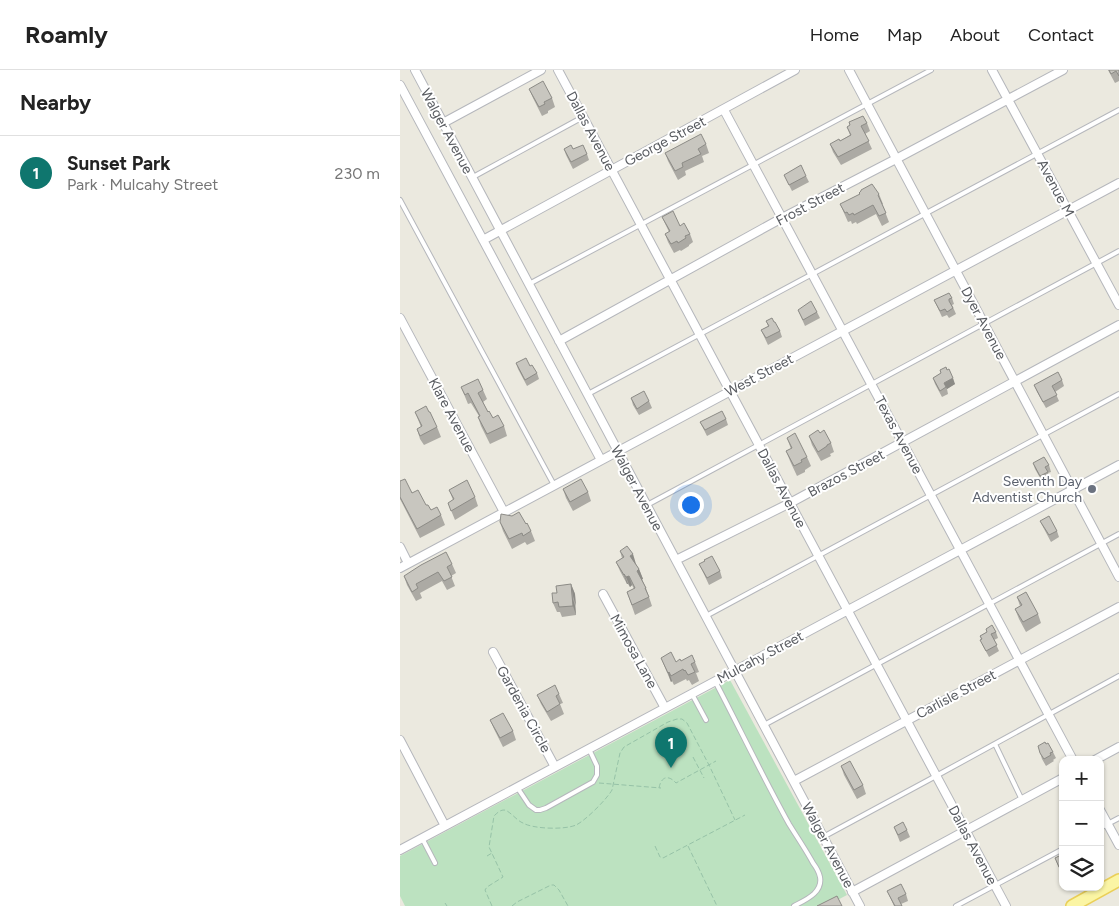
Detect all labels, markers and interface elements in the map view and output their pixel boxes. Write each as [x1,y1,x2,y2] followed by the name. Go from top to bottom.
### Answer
[25,20,108,49] text: Roamly
[810,24,859,46] text: Home
[887,24,922,46] text: Map
[950,24,1000,46] text: About
[1028,24,1094,46] text: Contact
[417,86,476,177] street label: Walger Avenue
[563,89,619,174] street label: Dallas Avenue
[20,90,91,115] text: Nearby
[622,113,709,170] street label: George Street
[67,152,170,175] text: Sunset Park
[1033,157,1078,220] street label: Avenue M
[33,164,39,183] text: 1
[335,164,380,183] text: 230 m
[67,175,218,194] text: Park · Mulcahy Street
[773,179,847,230] street label: Frost Street
[957,284,1010,363] street label: Dyer Avenue
[722,350,796,401] street label: West Street
[425,375,478,456] street label: Klare Avenue
[871,394,926,477] street label: Texas Avenue
[607,443,666,534] street label: Walger Avenue
[754,446,810,531] street label: Dallas Avenue
[805,446,888,501] street label: Brazos Street
[972,473,1083,506] place label: Seventh Day Adventist Church
[1086,483,1098,495] marker: Seventh Day Adventist Church
[678,492,704,518] your location
[606,611,661,692] street label: Mimosa Lane
[714,628,806,687] street label: Mulcahy Street
[493,663,555,756] street label: Gardenia Circle
[913,666,999,723] street label: Carlisle Street
[655,727,687,768] pin: 1
[1059,756,1104,891] map controls
[1059,756,1104,801] button: +
[798,800,857,891] street label: Walger Avenue
[1059,801,1104,846] button: −
[945,803,1001,888] street label: Dallas Avenue
[1059,846,1104,891] button: layers

